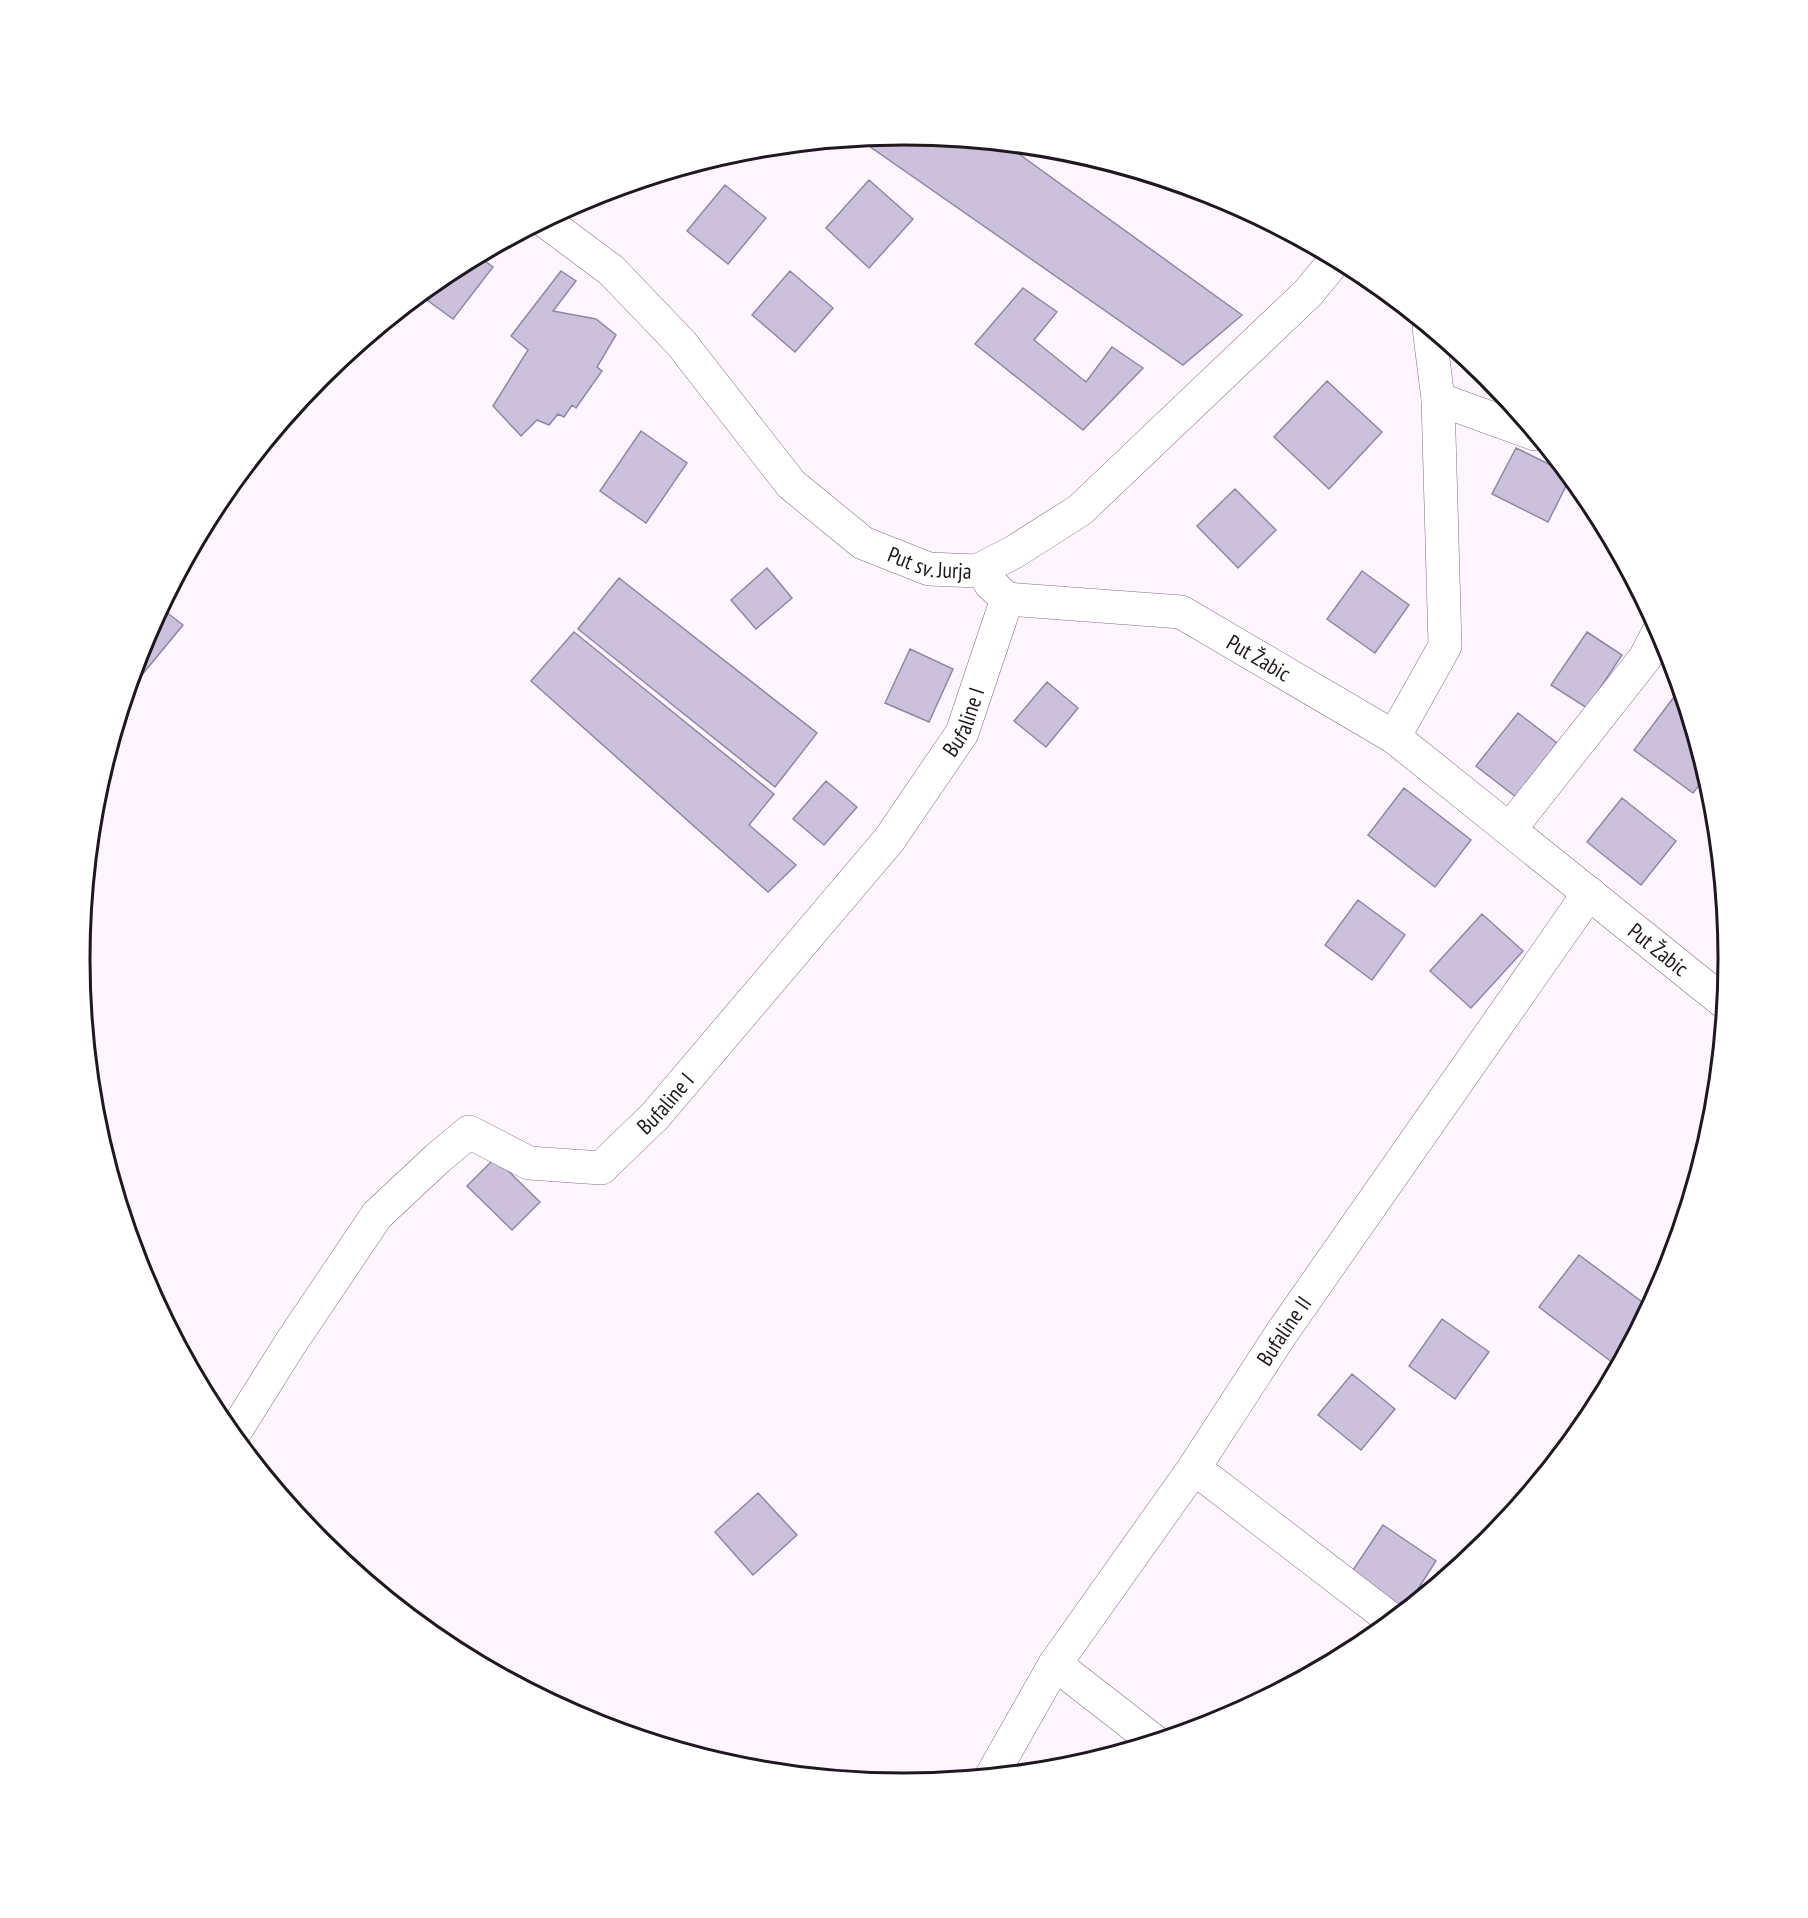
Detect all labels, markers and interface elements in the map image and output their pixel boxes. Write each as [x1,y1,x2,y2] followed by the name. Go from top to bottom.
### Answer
[884,540,972,585] street label: Put sv. Jurja
[1222,628,1296,687] street label: Put Žabic
[936,684,990,762] street label: Bufaline I
[1623,917,1694,982] street label: Put Žabic
[631,1067,700,1140] street label: Bufaline I
[1250,1290,1317,1371] street label: Bufaline II

